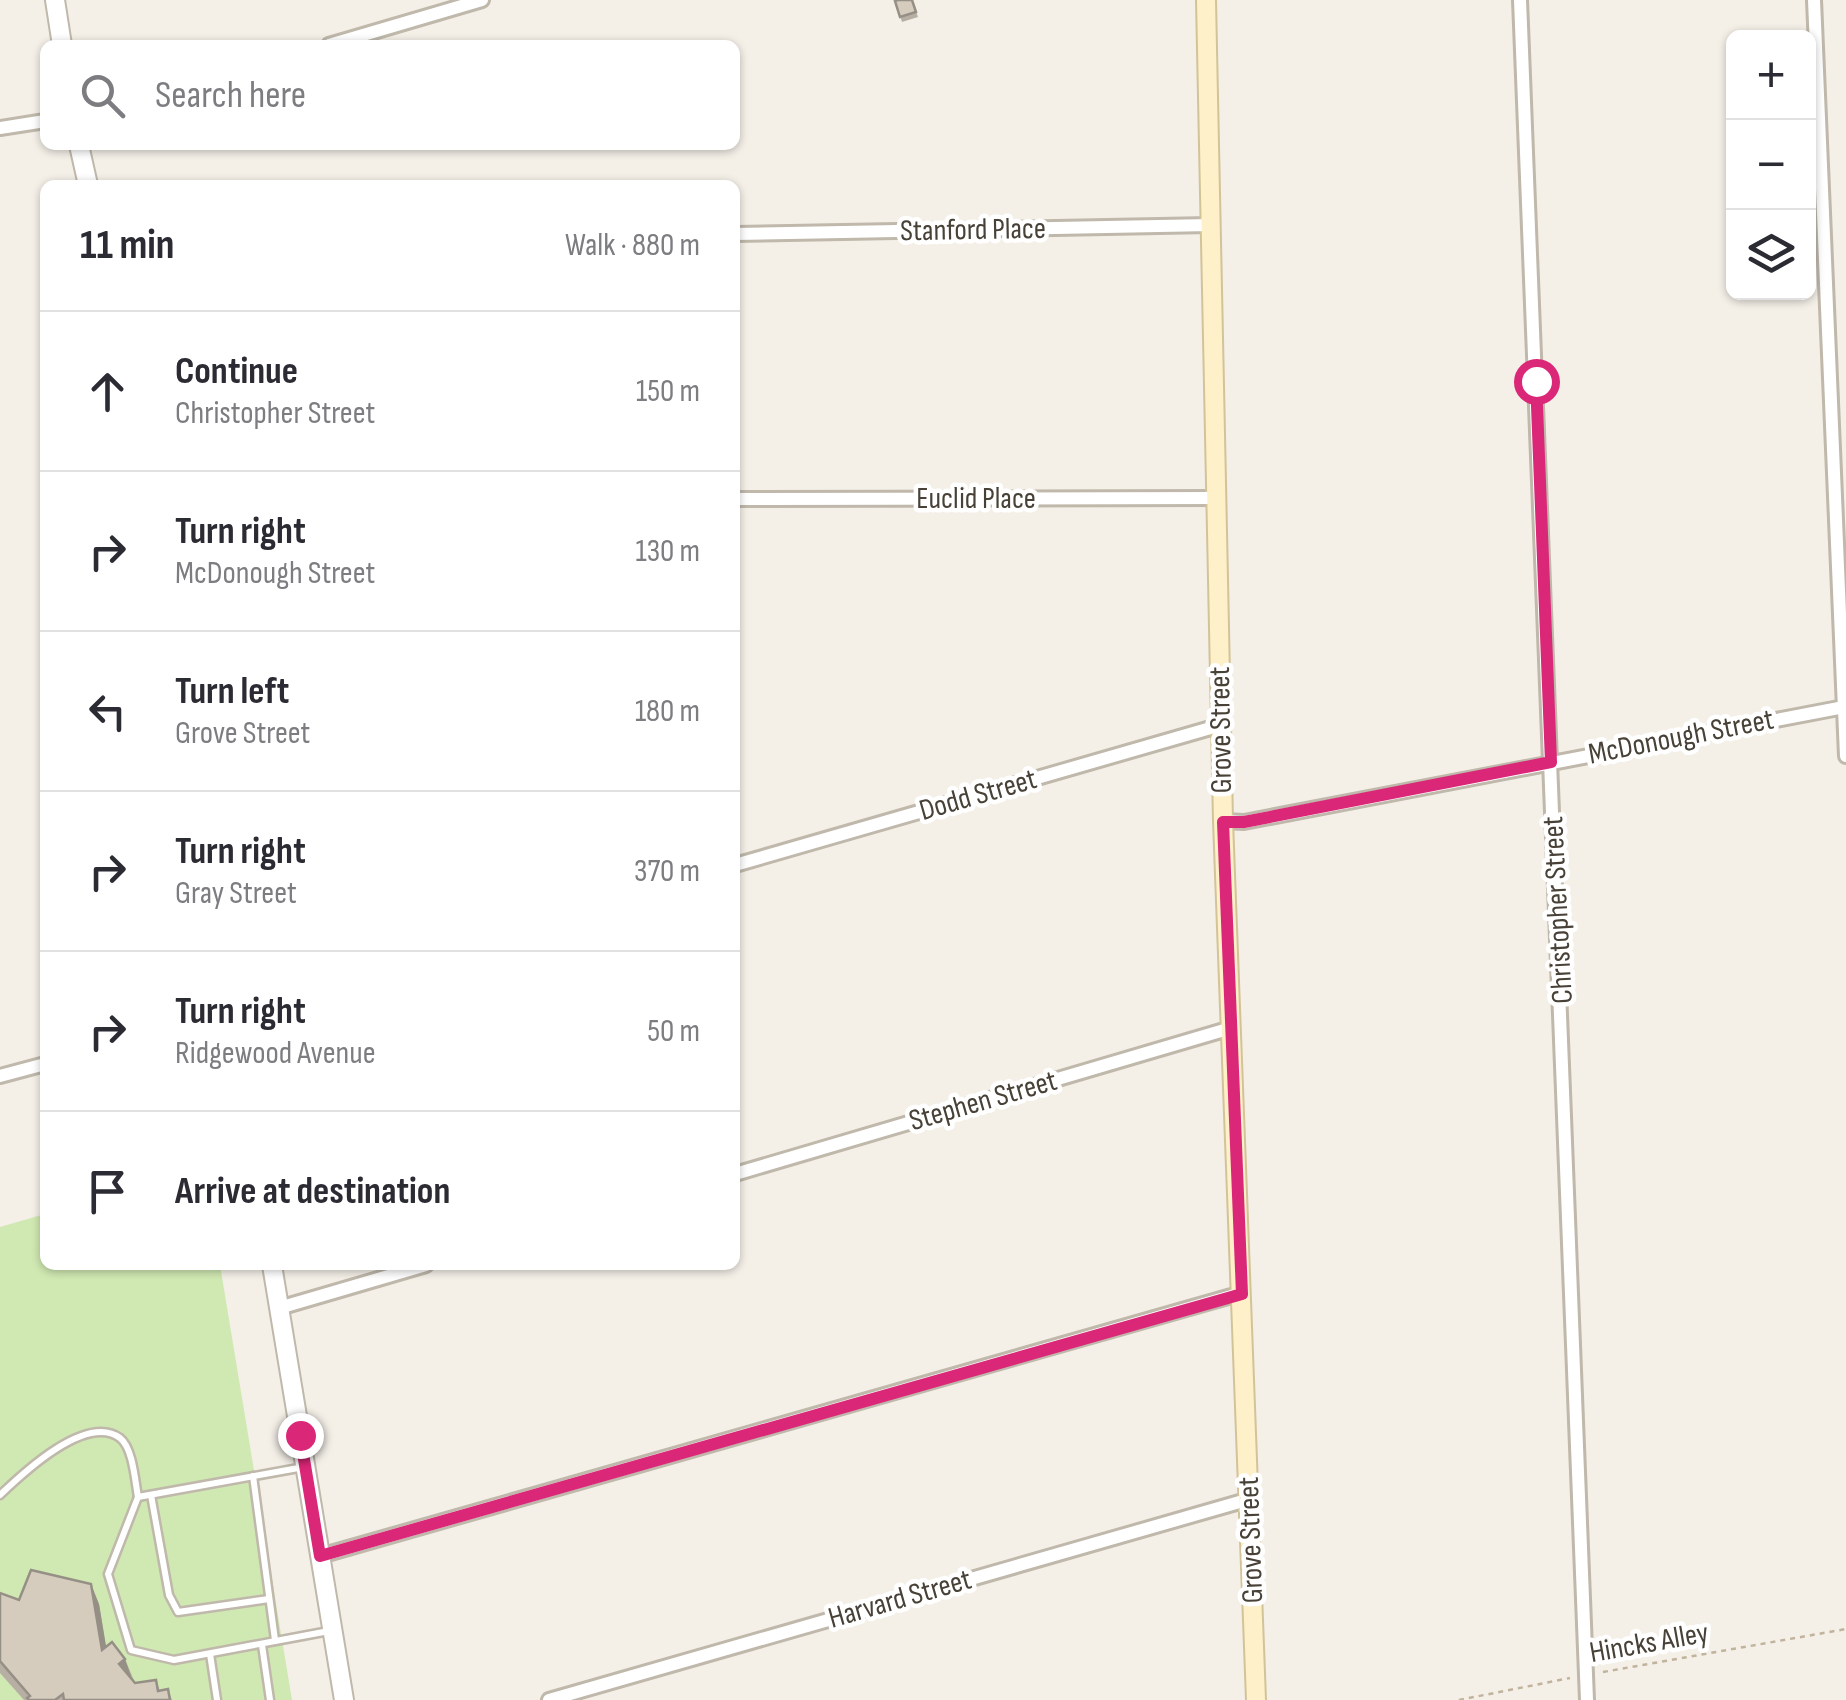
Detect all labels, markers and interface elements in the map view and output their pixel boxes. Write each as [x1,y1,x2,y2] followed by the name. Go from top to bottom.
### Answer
[1726,30,1816,300] map controls
[1726,30,1816,120] button: +
[40,40,740,150] search box
[75,68,130,123] icon: search
[155,73,306,118] text: Search here
[1726,120,1816,210] button: −
[1726,210,1816,300] button: layers
[900,211,1046,249] street label: Stanford Place
[80,220,175,271] text: 11 min
[565,226,700,265] text: Walk · 880 m
[175,349,298,394] text: Continue
[1514,359,1560,405] route start
[80,364,135,419] icon: ahead
[636,372,700,411] text: 150 m
[175,394,375,433] text: Christopher Street
[916,481,1036,517] street label: Euclid Place
[175,509,306,554] text: Turn right
[80,524,135,579] icon: right
[635,532,700,571] text: 130 m
[175,554,375,593] text: McDonough Street
[1202,666,1240,794] street label: Grove Street
[175,669,289,714] text: Turn left
[80,684,135,739] icon: left
[635,692,700,731] text: 180 m
[1585,701,1777,773] street label: McDonough Street
[175,714,310,753] text: Grove Street
[915,761,1041,829] street label: Dodd Street
[1535,815,1581,1005] street label: Christopher Street
[175,829,306,874] text: Turn right
[80,844,135,899] icon: right
[634,852,700,891] text: 370 m
[175,874,297,913] text: Gray Street
[175,989,306,1034] text: Turn right
[80,1004,135,1059] icon: right
[647,1012,700,1051] text: 50 m
[175,1034,376,1073] text: Ridgewood Avenue
[905,1063,1061,1139] street label: Stephen Street
[80,1164,135,1219] icon: arrive
[175,1169,450,1214] text: Arrive at destination
[278,1413,324,1459] route end
[1231,1476,1271,1604] street label: Grove Street
[824,1561,976,1637] street label: Harvard Street
[1587,1615,1712,1671] street label: Hincks Alley

